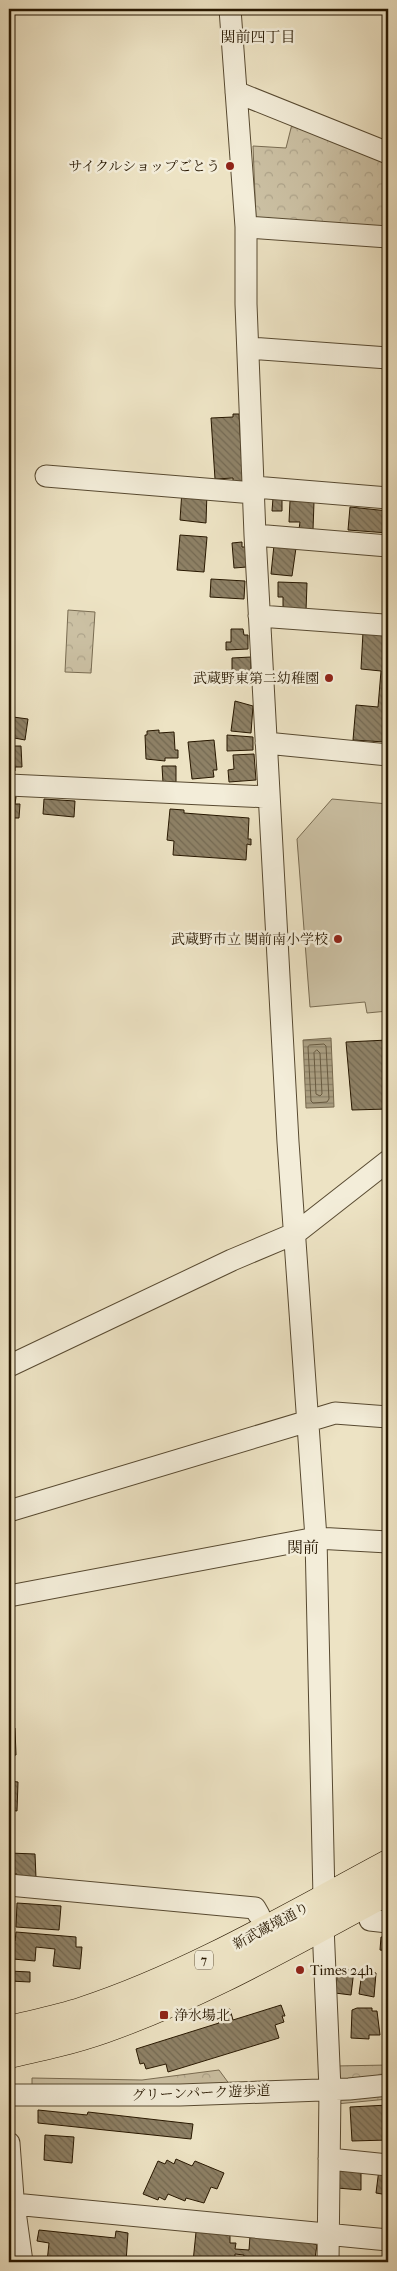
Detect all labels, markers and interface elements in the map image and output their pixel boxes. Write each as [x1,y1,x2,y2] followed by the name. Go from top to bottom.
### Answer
[220,28,296,46] district label: 関前四丁目
[68,158,220,175] place label: サイクルショップごとう
[224,160,236,172] marker: サイクルショップごとう
[193,670,319,687] place label: 武蔵野東第二幼稚園
[323,672,335,684] marker: 武蔵野東第二幼稚園
[171,931,328,948] place label: 武蔵野市立 関前南小学校
[332,933,344,945] marker: 武蔵野市立 関前南小学校
[287,1538,319,1557] district label: 関前
[230,1899,312,1953] street label: 新武蔵境通り
[195,1950,213,1970] road number: 7
[310,1962,373,1979] place label: Times 24h
[294,1964,306,1976] marker: Times 24h
[174,2007,230,2024] place label: 浄水場北
[158,2009,170,2021] marker: 浄水場北
[131,2082,271,2104] street label: グリーンパーク遊歩道

